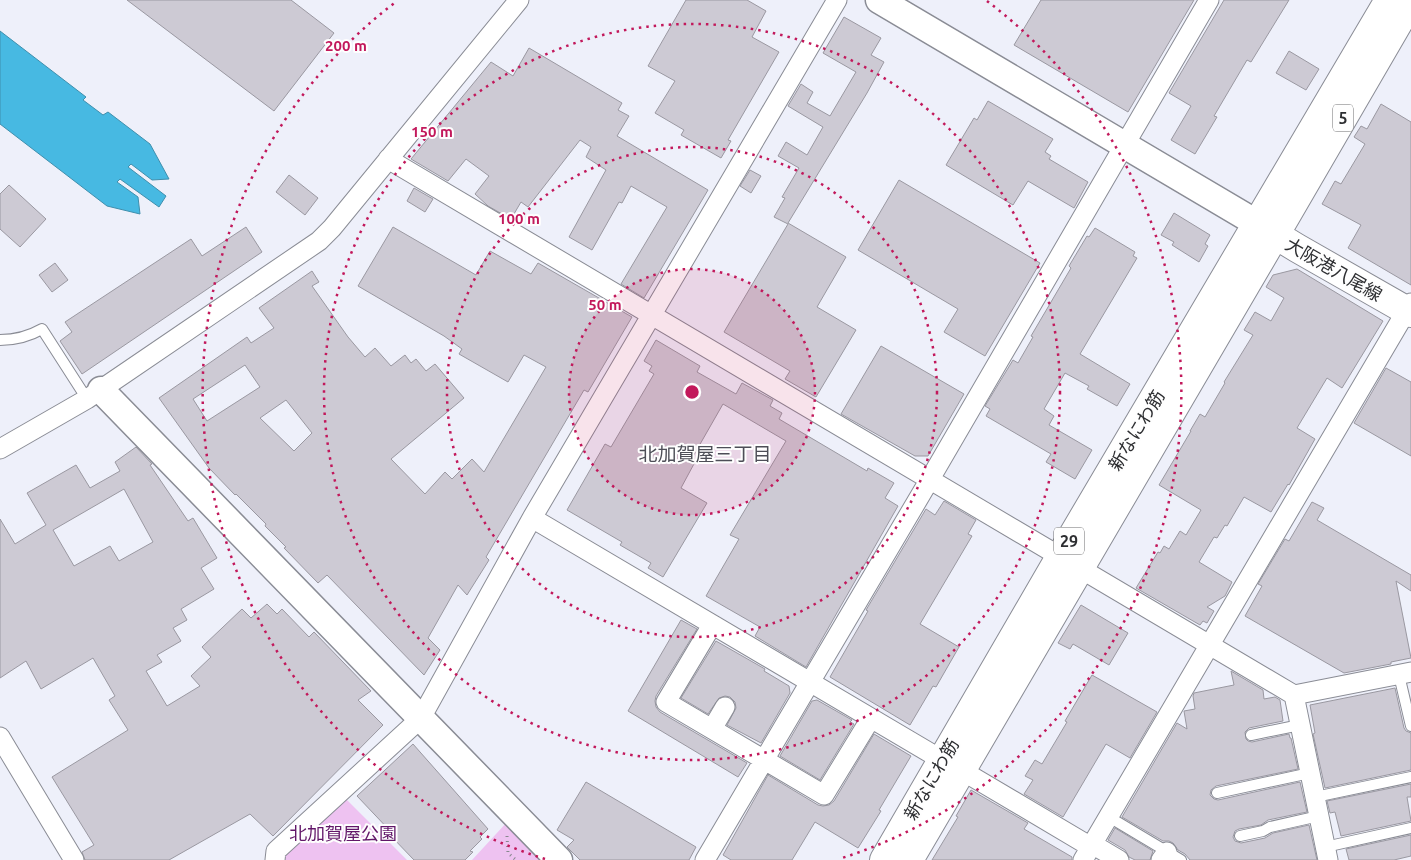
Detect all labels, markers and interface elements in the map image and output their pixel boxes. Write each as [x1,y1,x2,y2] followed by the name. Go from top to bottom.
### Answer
[325,37,367,54] text: 200 m
[1333,105,1353,132] road number: 5
[411,123,453,140] text: 150 m
[498,210,540,227] text: 100 m
[1282,233,1386,305] street label: 大阪港八尾線
[588,296,622,313] text: 50 m
[683,383,701,401] centre of rings
[1104,386,1168,474] street label: 新なにわ筋
[638,443,772,465] district label: 北加賀屋三丁目
[1054,528,1084,554] road number: 29
[900,735,962,823] street label: 新なにわ筋
[289,823,397,843] park label: 北加賀屋公園

